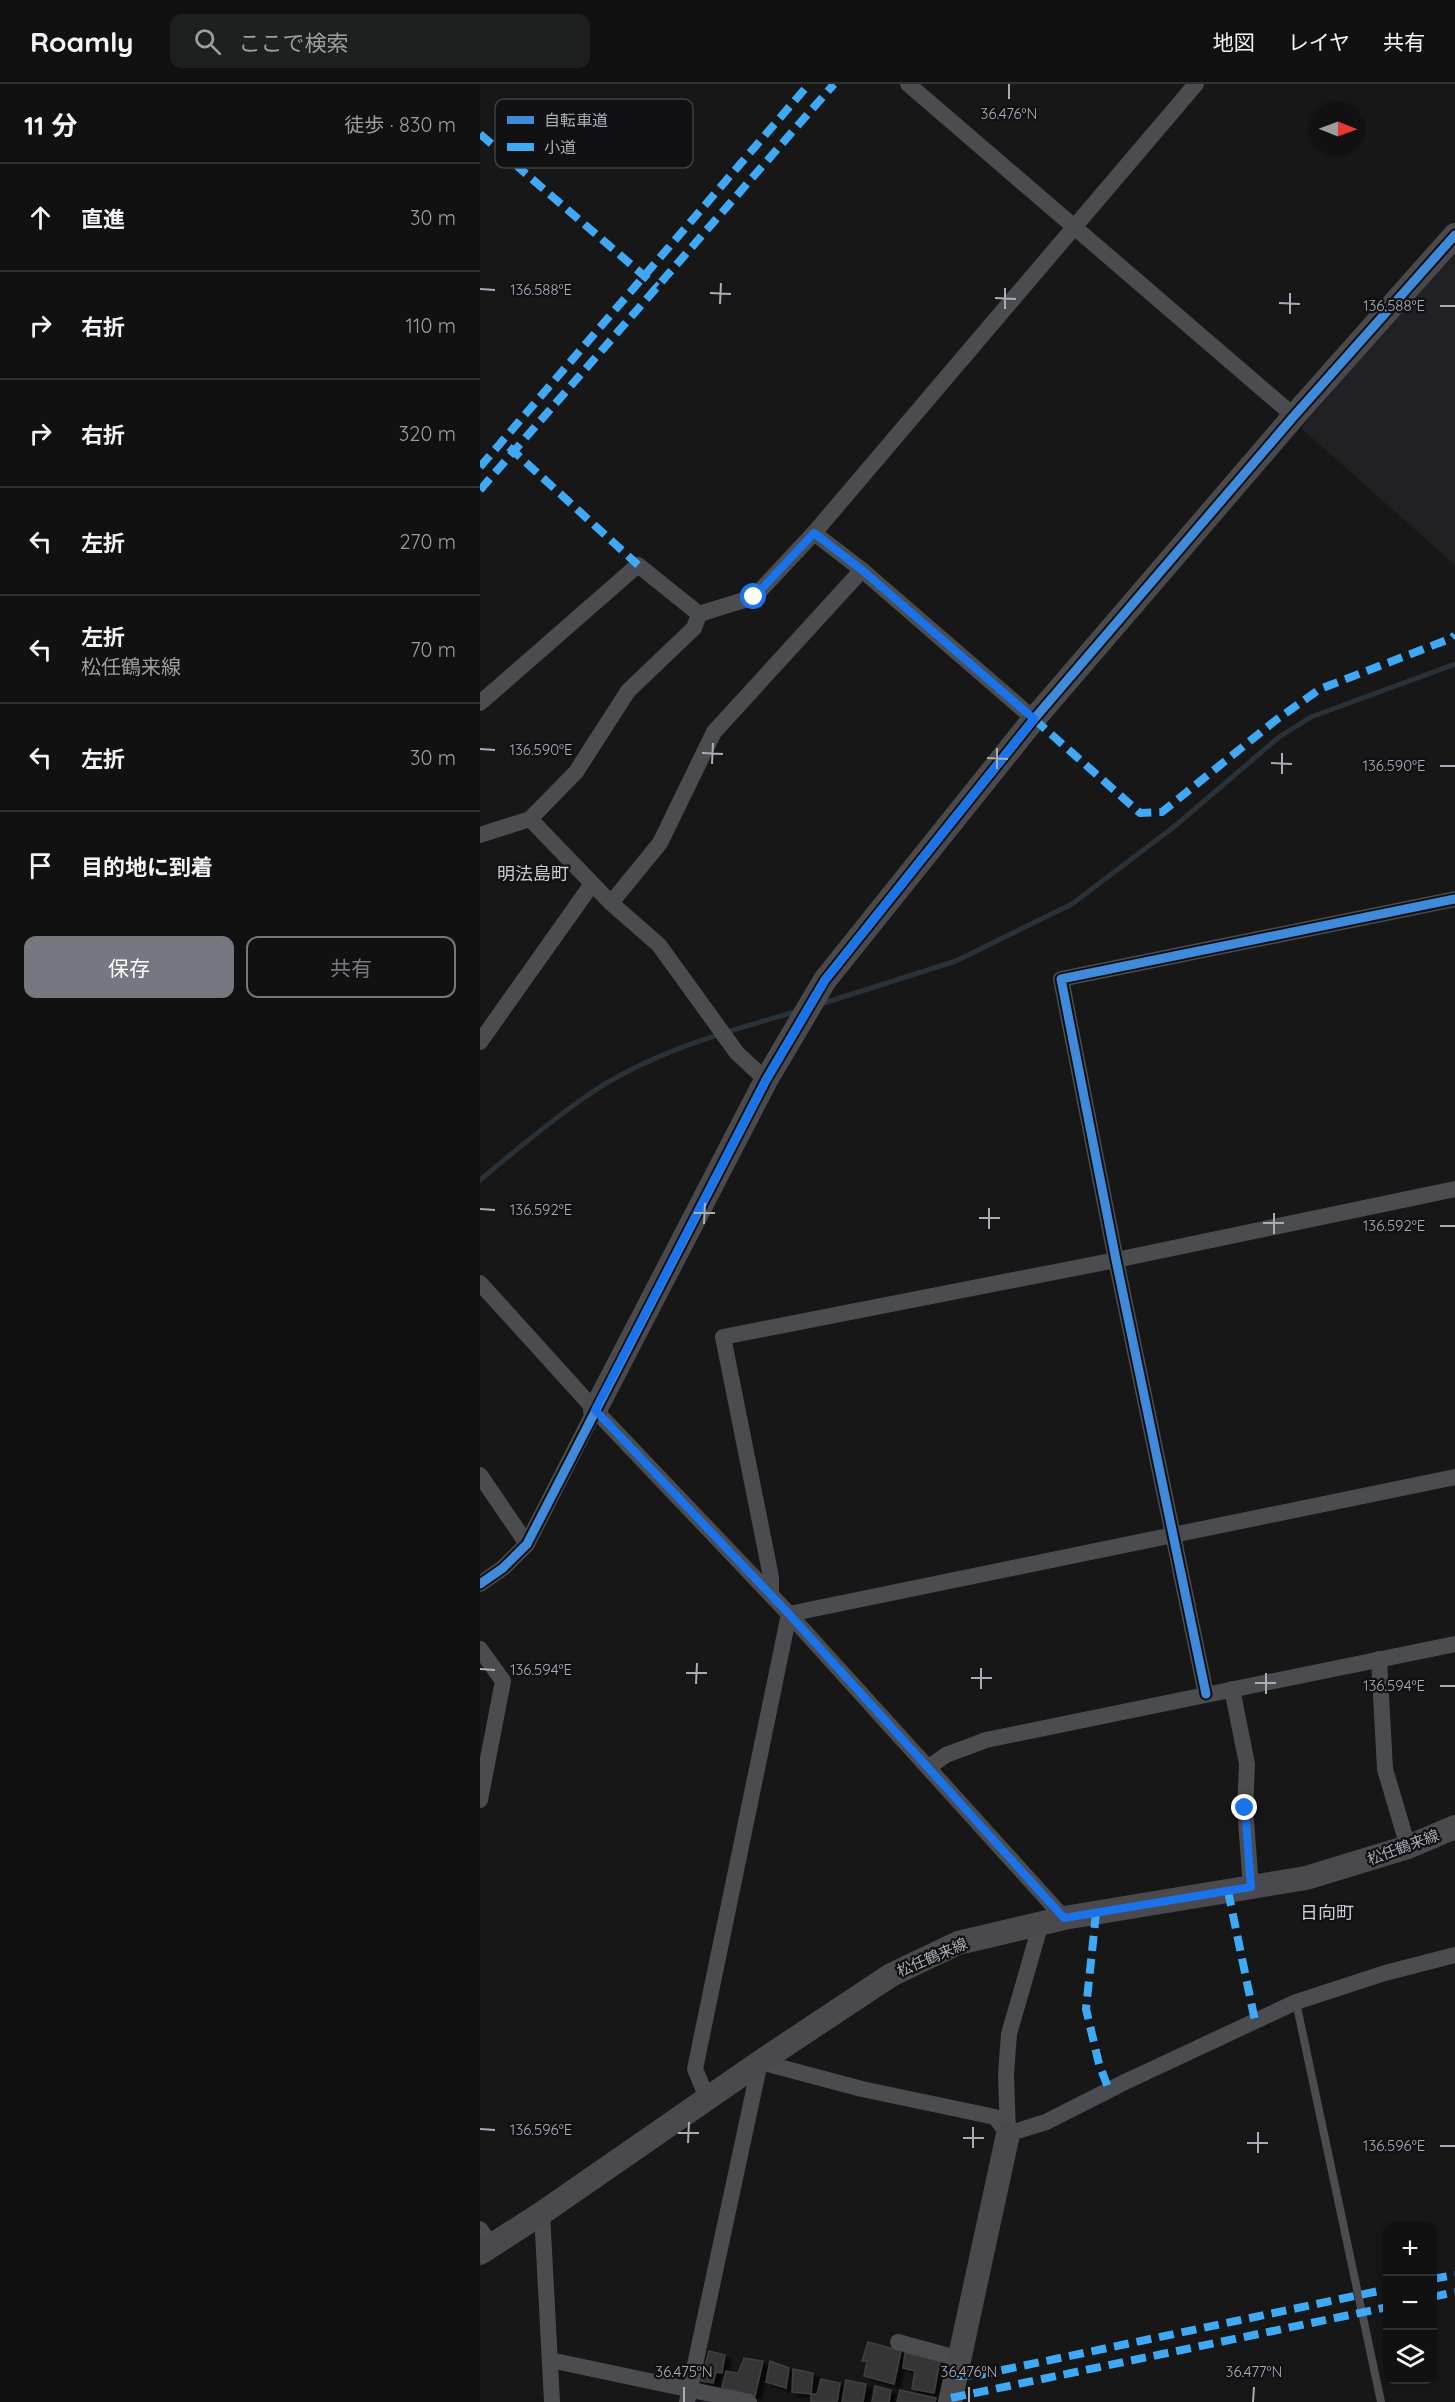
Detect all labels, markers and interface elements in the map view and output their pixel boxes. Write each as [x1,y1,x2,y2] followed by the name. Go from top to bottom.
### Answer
[170,14,590,68] search box
[30,24,134,59] text: Roamly
[191,25,224,58] icon: search
[239,29,349,57] text: ここで検索
[1213,29,1255,55] text: 地図
[1288,29,1350,55] text: レイヤ
[1383,29,1425,55] text: 共有
[495,99,693,168] legend
[1311,102,1365,156] north arrow
[981,104,1037,123] text: 36.476°N
[24,109,78,142] text: 11 分
[544,110,608,130] text: 自転車道
[344,112,456,137] text: 徒歩 · 830 m
[544,137,576,157] text: 小道
[24,201,57,234] icon: ahead
[81,205,125,233] text: 直進
[410,205,456,230] text: 30 m
[510,280,572,299] text: 136.588°E
[1363,296,1425,315] text: 136.588°E
[24,309,57,342] icon: right
[81,313,125,341] text: 右折
[406,313,456,338] text: 110 m
[24,417,57,450] icon: right
[81,421,125,449] text: 右折
[399,421,456,446] text: 320 m
[24,525,57,558] icon: left
[81,529,125,557] text: 左折
[399,529,456,554] text: 270 m
[740,583,766,609] route start
[81,623,125,651] text: 左折
[24,633,57,666] icon: left
[410,637,456,662] text: 70 m
[81,654,181,679] text: 松任鶴来線
[509,740,573,759] text: 136.590°E
[24,741,57,774] icon: left
[81,745,125,773] text: 左折
[410,745,456,770] text: 30 m
[1362,756,1426,775] text: 136.590°E
[24,849,57,882] icon: arrive
[81,853,213,881] text: 目的地に到着
[497,862,569,885] district label: 明法島町
[24,936,234,998] button: 保存
[246,936,456,998] button: 共有
[510,1200,572,1219] text: 136.592°E
[1363,1216,1425,1235] text: 136.592°E
[510,1660,572,1679] text: 136.594°E
[1363,1676,1425,1695] text: 136.594°E
[1231,1794,1257,1820] route end
[1365,1825,1441,1869] street label: 松任鶴来線
[1300,1901,1354,1924] district label: 日向町
[894,1934,970,1980] street label: 松任鶴来線
[510,2120,572,2139] text: 136.596°E
[1363,2136,1425,2155] text: 136.596°E
[1383,2222,1437,2384] map controls
[1383,2222,1437,2276] button: +
[1383,2276,1437,2330] button: −
[1383,2330,1437,2384] button: layers
[655,2362,713,2381] text: 36.475°N
[941,2362,997,2381] text: 36.476°N
[1226,2362,1282,2381] text: 36.477°N

